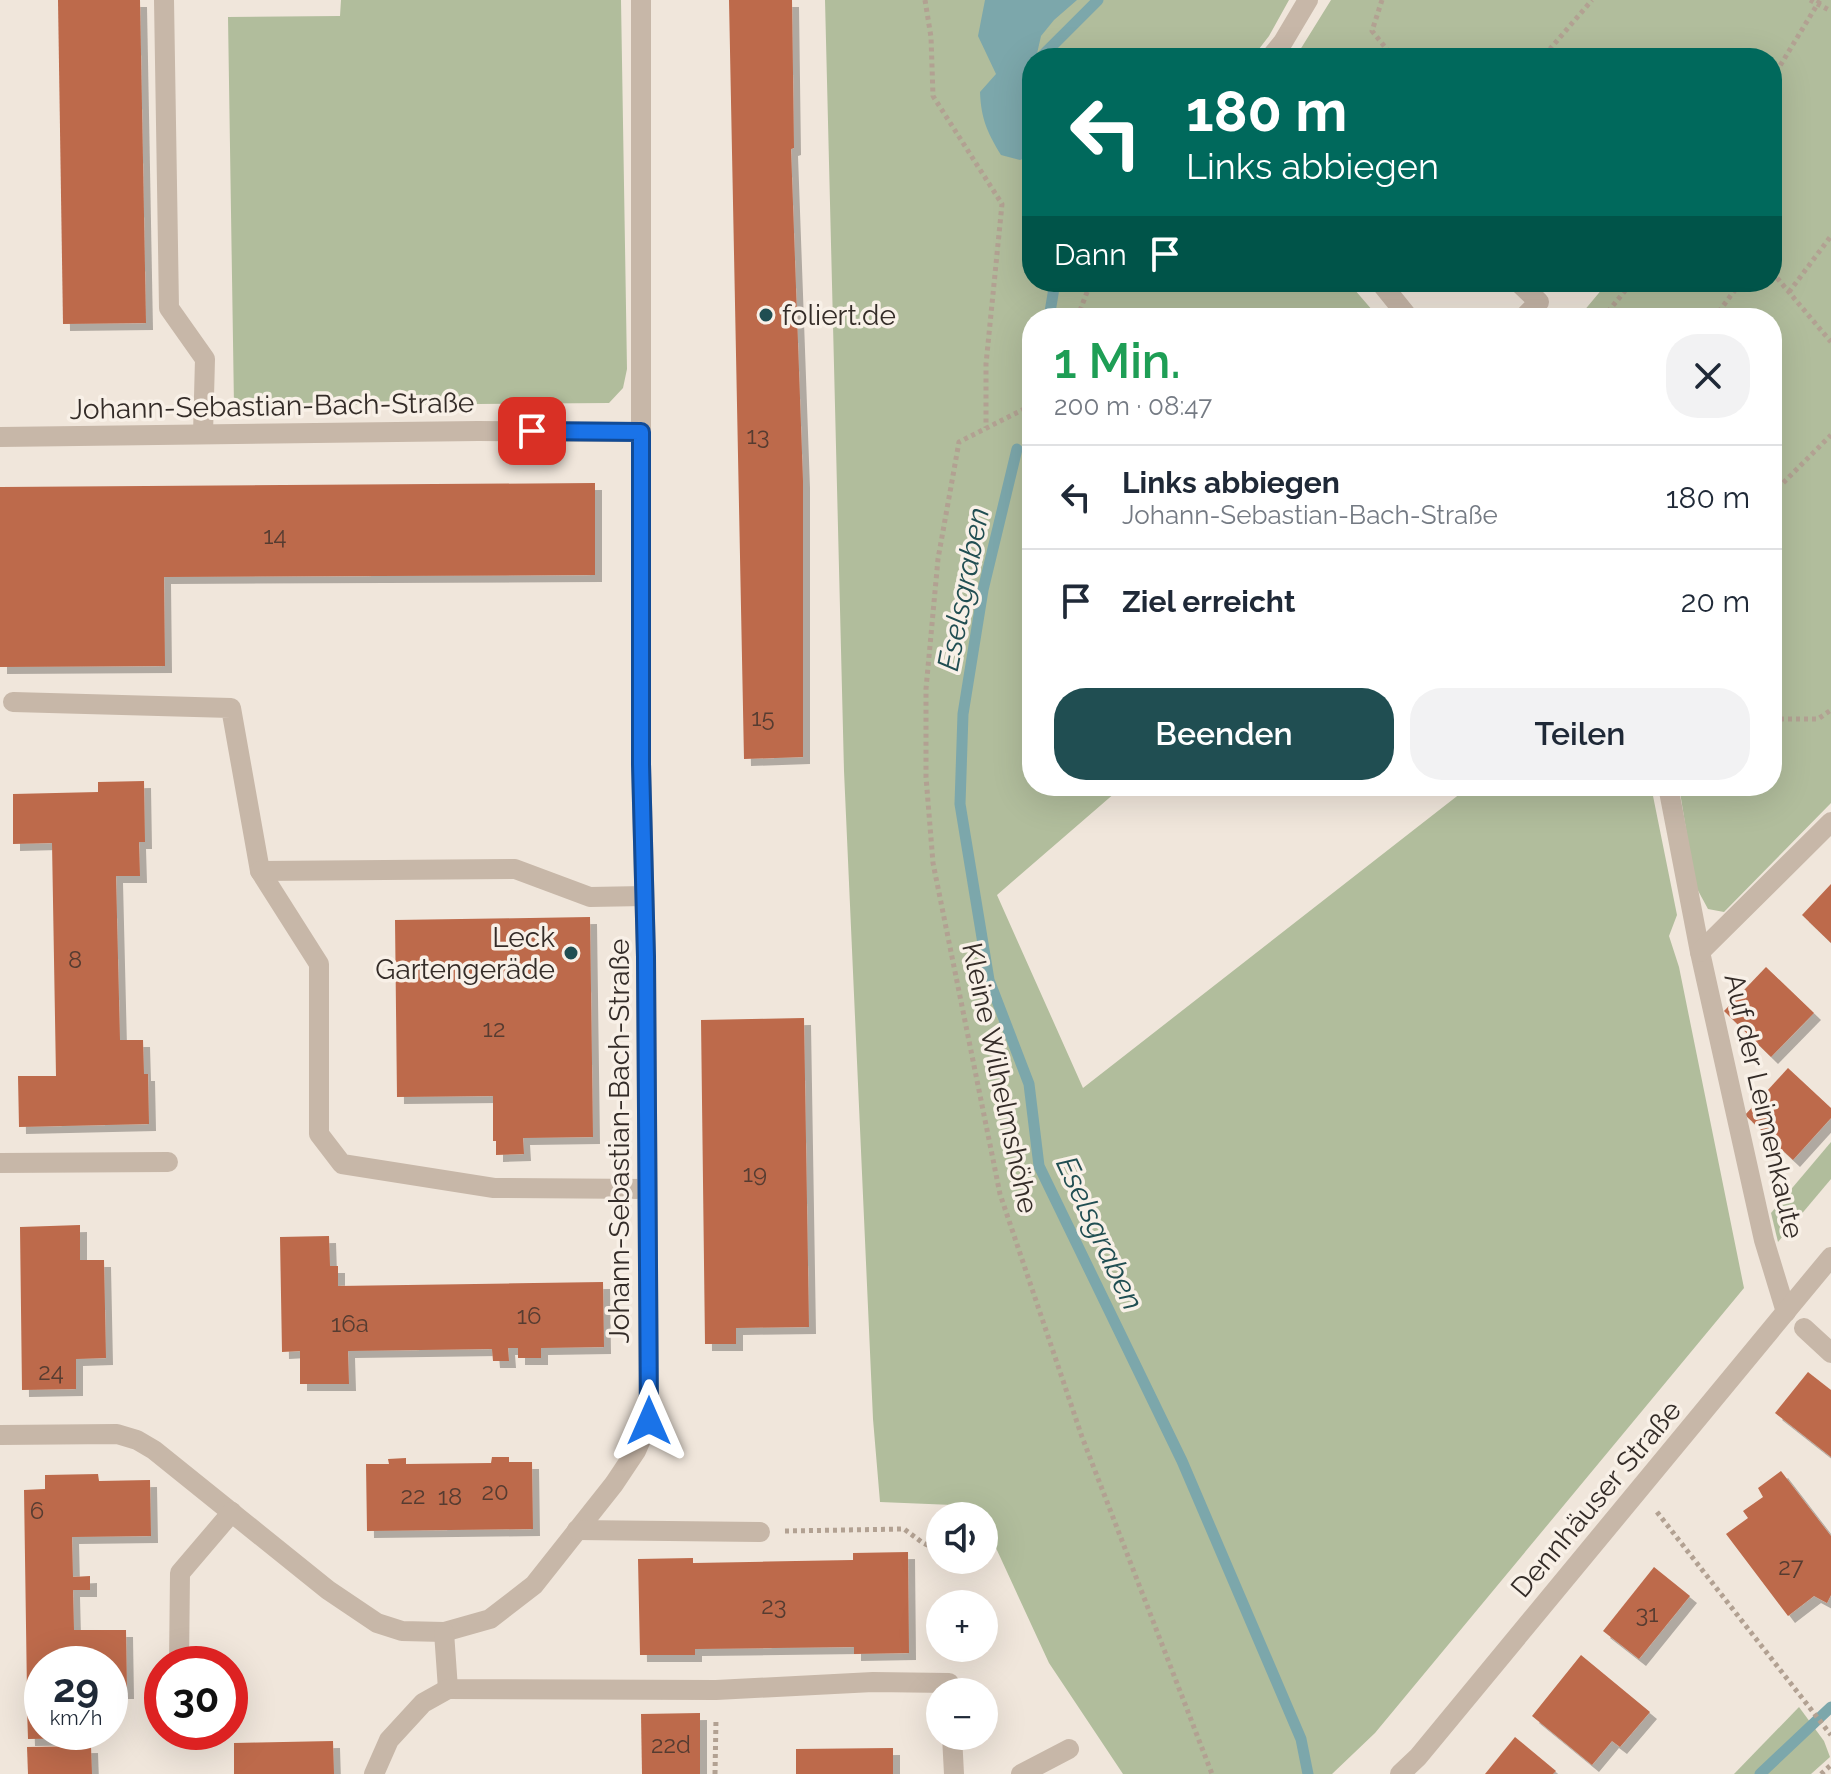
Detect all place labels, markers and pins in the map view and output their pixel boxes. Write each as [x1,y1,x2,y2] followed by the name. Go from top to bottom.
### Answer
[782,299,896,332] place label: foliert.de
[757,306,775,324] marker: foliert.de
[498,397,566,465] pin
[375,921,555,986] place label: Leck Gartengeräde
[562,944,580,962] marker: Leck Gartengeräde

